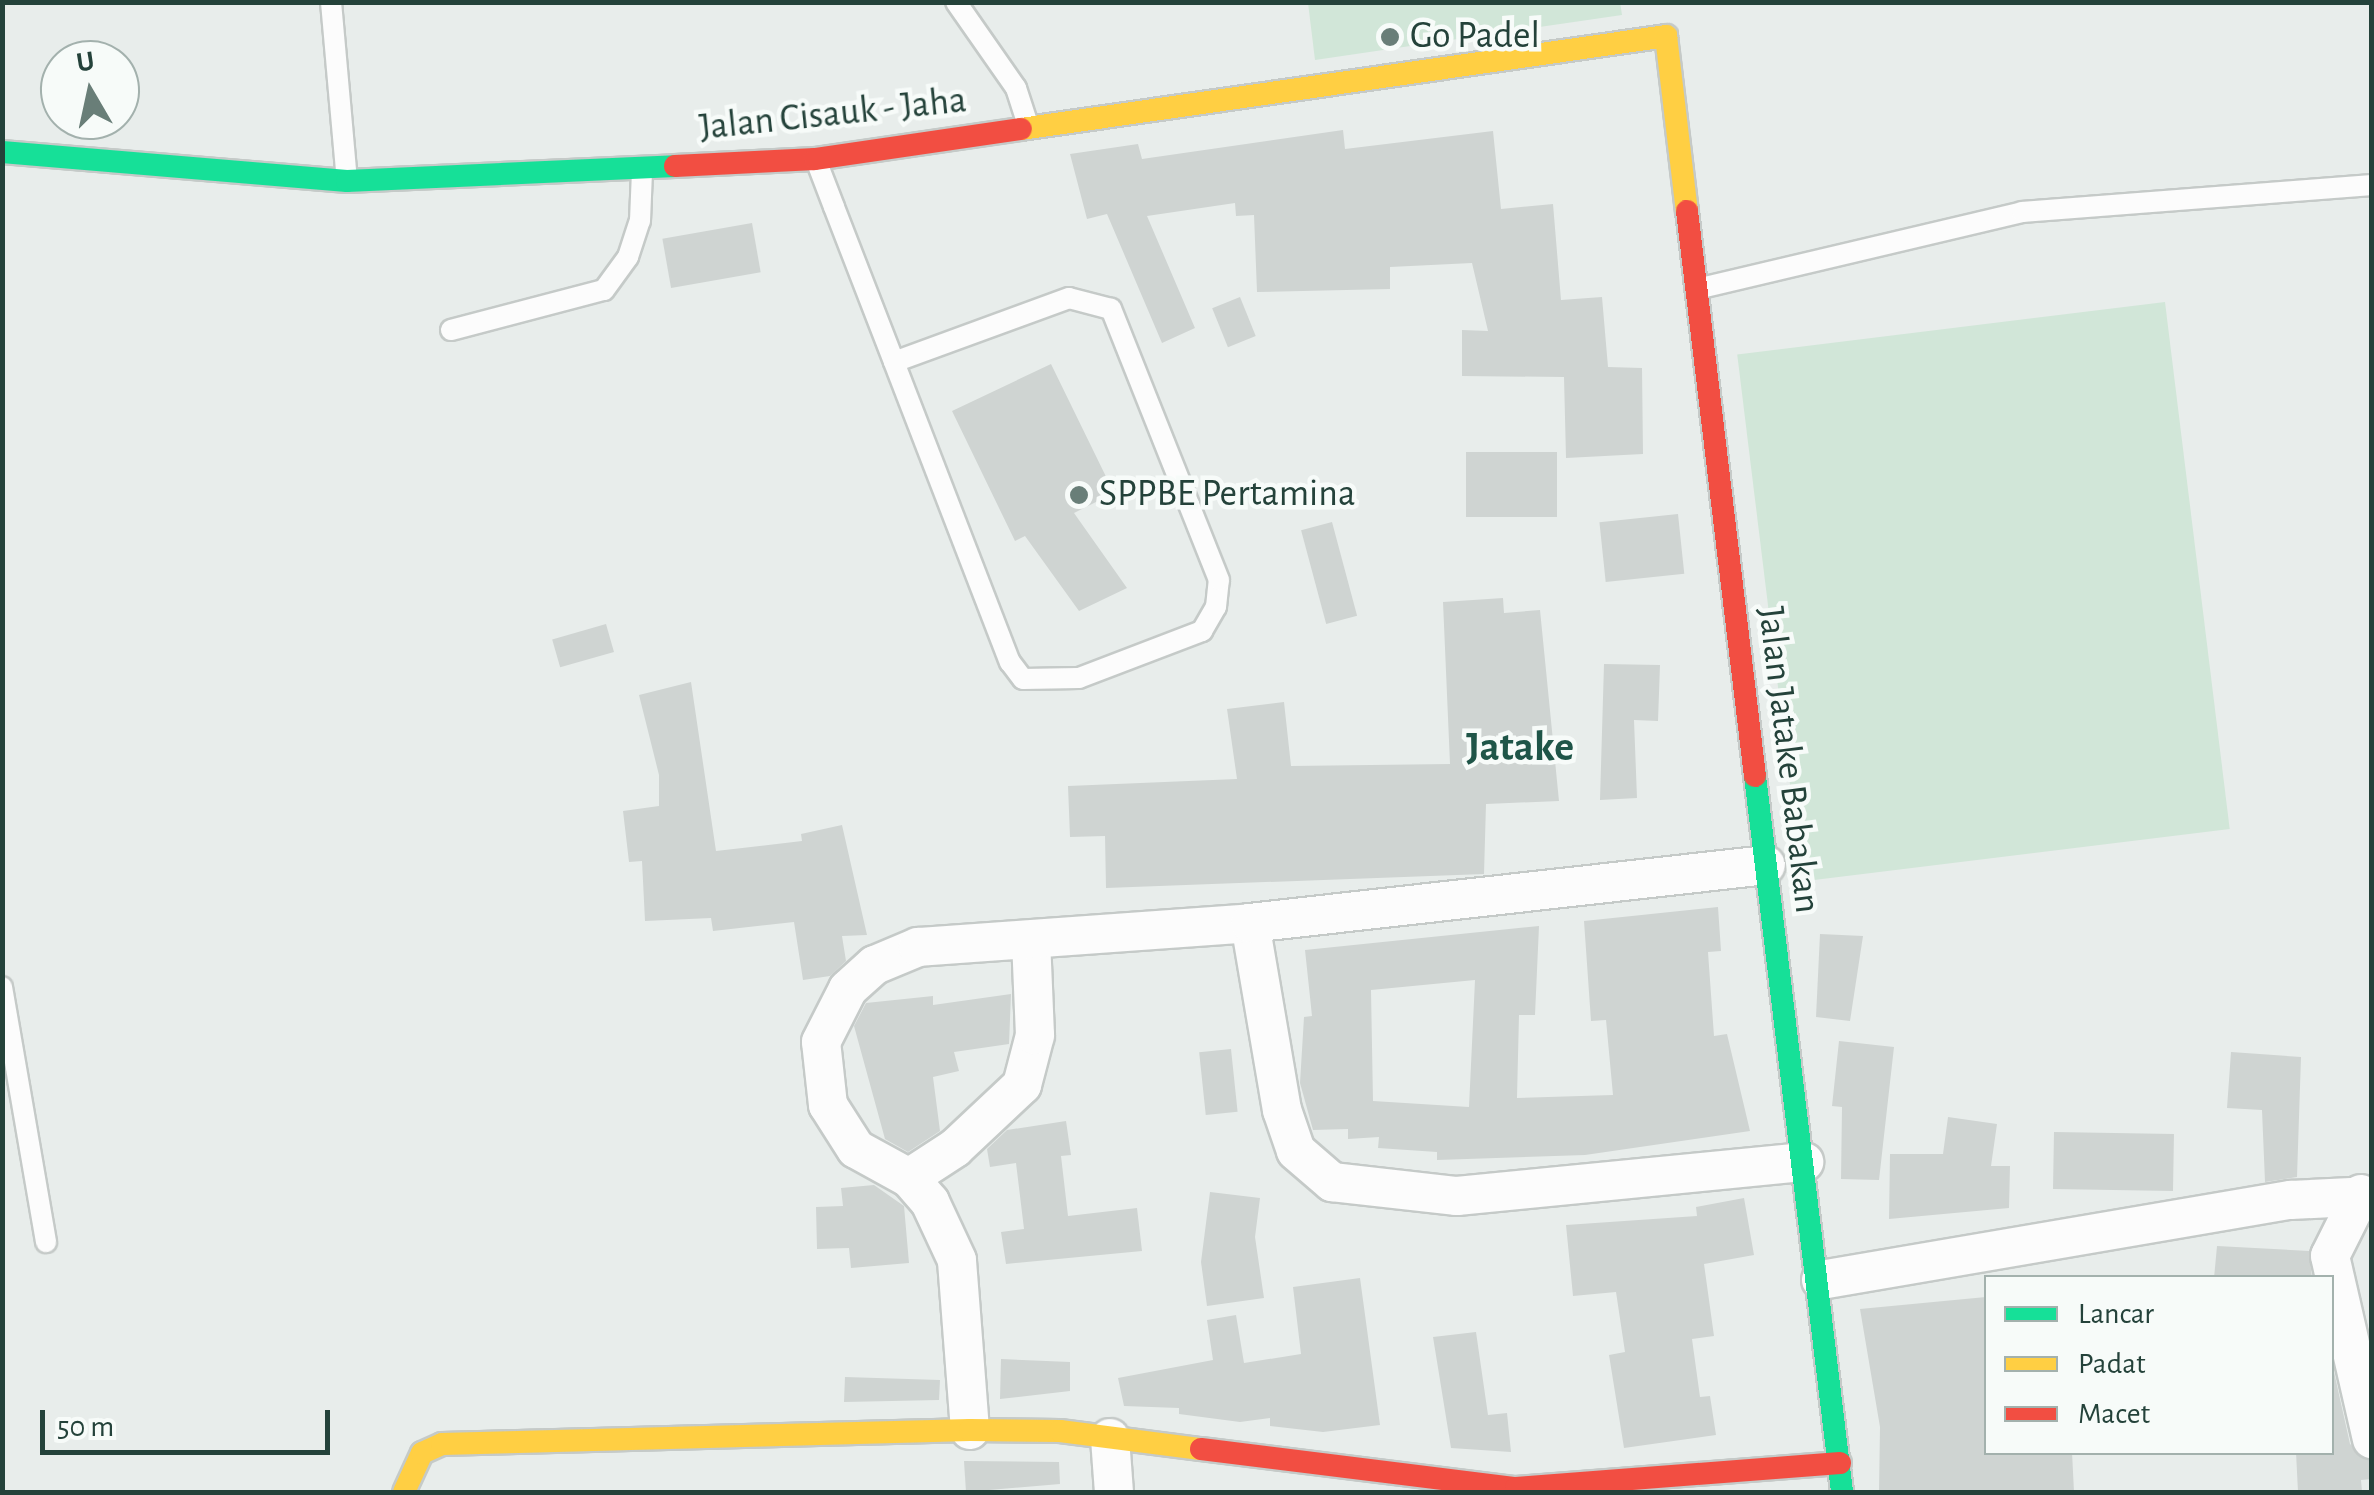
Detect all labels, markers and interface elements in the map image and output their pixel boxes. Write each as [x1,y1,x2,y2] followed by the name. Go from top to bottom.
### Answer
[1410,14,1540,60] place label: Go Padel
[1379,26,1401,48] marker: Go Padel
[40,40,140,140] north arrow
[75,47,97,78] text: U
[697,78,969,152] street label: Jalan Cisauk - Jaha
[1099,472,1355,518] place label: SPPBE Pertamina
[1068,484,1090,506] marker: SPPBE Pertamina
[1747,604,1829,916] street label: Jalan Jatake Babakan
[1466,722,1574,772] district label: Jatake
[1984,1275,2334,1455] legend
[2078,1299,2154,1329] text: Lancar
[2078,1349,2146,1379] text: Padat
[45,1390,335,1452] scale bar
[2078,1399,2150,1429] text: Macet
[57,1412,114,1442] text: 50 m

